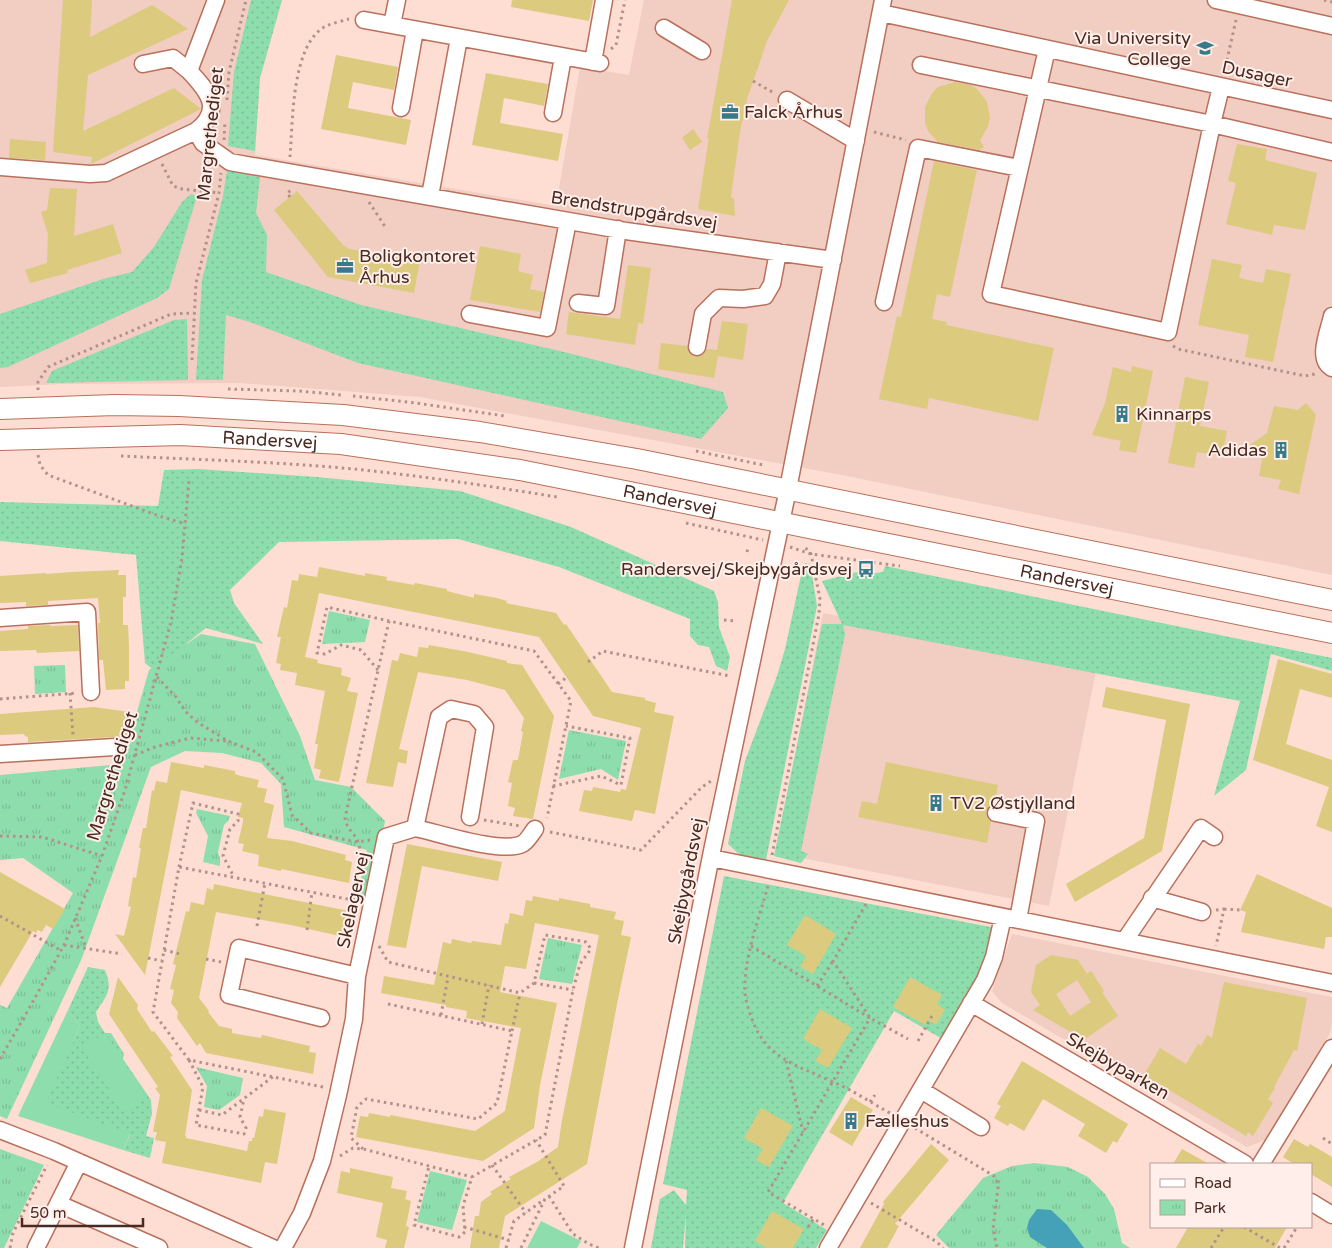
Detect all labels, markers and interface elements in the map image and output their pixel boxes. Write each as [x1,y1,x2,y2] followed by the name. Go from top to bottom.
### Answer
[1075,27,1191,70] place label: Via University College
[1195,38,1215,58] school or university icon: Via University College
[1220,56,1294,92] street label: Dusager
[192,66,228,202] street label: Margrethediget
[744,101,843,123] place label: Falck Århus
[720,102,740,122] office icon: Falck Århus
[549,186,719,234] street label: Brendstrupgårdsvej
[359,245,475,288] place label: Boligkontoret Århus
[335,256,355,276] office icon: Boligkontoret Århus
[1136,403,1211,425] place label: Kinnarps
[1112,404,1132,424] building icon: Kinnarps
[222,426,318,454] street label: Randersvej
[1208,439,1267,461] place label: Adidas
[1271,440,1291,460] building icon: Adidas
[621,480,719,520] street label: Randersvej
[621,558,852,580] place label: Randersvej/Skejbygårdsvej
[856,559,876,579] bus stop icon: Randersvej/Skejbygårdsvej
[1018,560,1116,600] street label: Randersvej
[82,708,142,844] street label: Margrethediget
[950,792,1076,814] place label: TV2 Østjylland
[926,793,946,813] building icon: TV2 Østjylland
[663,816,709,946] street label: Skejbygårdsvej
[332,850,374,950] street label: Skelagervej
[1063,1028,1173,1104] street label: Skejbyparken
[865,1110,949,1132] place label: Fælleshus
[841,1111,861,1131] building icon: Fælleshus
[1150,1163,1312,1228] legend
[1194,1174,1232,1192] text: Road
[22,1196,144,1228] scale bar
[1194,1199,1226,1217] text: Park
[30,1204,67,1222] text: 50 m

